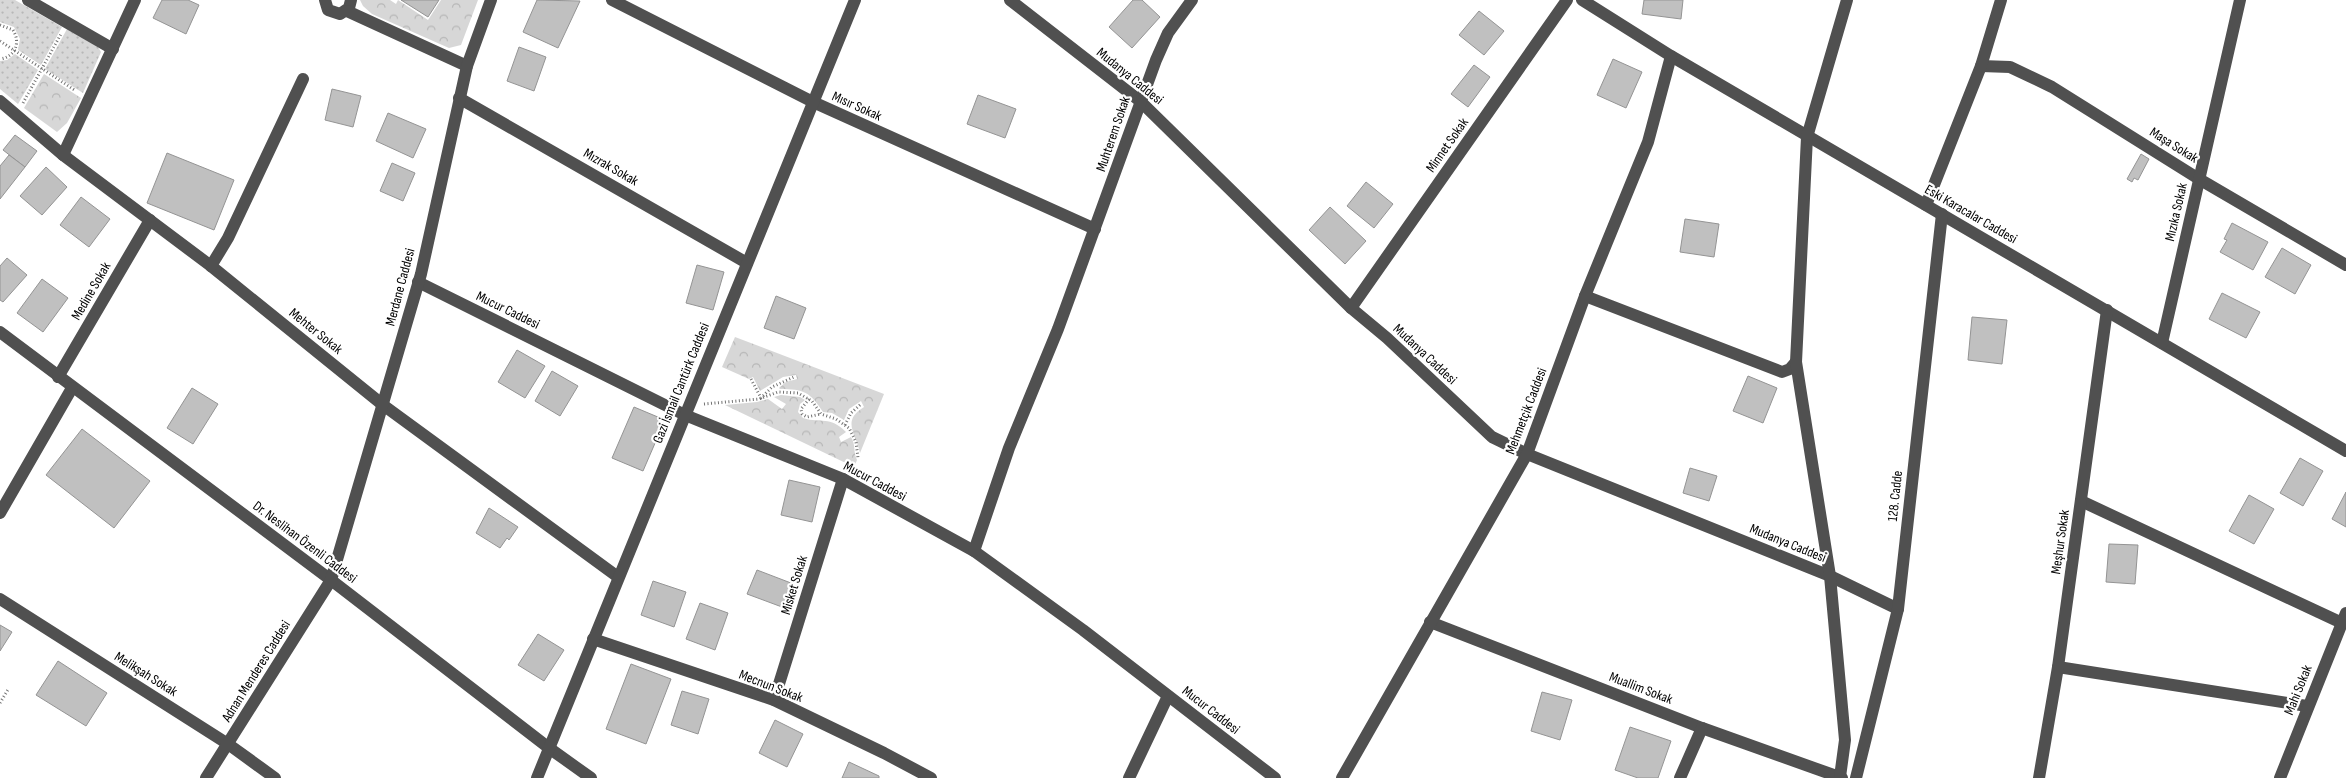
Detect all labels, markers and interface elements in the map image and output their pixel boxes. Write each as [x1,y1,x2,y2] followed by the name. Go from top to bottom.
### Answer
[1093,44,1167,108] street label: Mudanya Caddesi
[829,88,885,125] street label: Mısır Sokak
[1092,93,1134,174] street label: Muhterem Sokak
[1422,114,1472,176] street label: Minnet Sokak
[2147,123,2202,167] street label: Maşa Sokak
[581,144,642,190] street label: Mızrak Sokak
[1922,181,2020,247] street label: Eski Karacalar Caddesi
[2161,181,2191,243] street label: Mızıka Sokak
[381,246,419,328] street label: Merdane Caddesi
[68,258,115,323] street label: Medine Sokak
[473,287,543,333] street label: Mucur Caddesi
[286,304,347,358] street label: Mehter Sokak
[649,320,713,446] street label: Gazi İsmail Cantürk Caddesi
[1390,320,1460,388] street label: Mudanya Caddesi
[1502,365,1550,457] street label: Mehmetçik Caddesi
[841,457,909,505] street label: Mucur Caddesi
[1884,470,1906,522] street label: 128. Cadde
[250,497,360,587] street label: Dr. Neslihan Özenli Caddesi
[2047,508,2073,575] street label: Meşhur Sokak
[1747,520,1829,566] street label: Mudanya Caddesi
[777,553,811,617] street label: Misket Sokak
[217,617,294,726] street label: Adnan Menderes Caddesi
[111,648,181,700] street label: Melikşah Sokak
[2280,662,2316,717] street label: Mahi Sokak
[736,666,806,706] street label: Mecnun Sokak
[1607,668,1676,708] street label: Muallim Sokak
[1179,682,1243,738] street label: Mucur Caddesi

